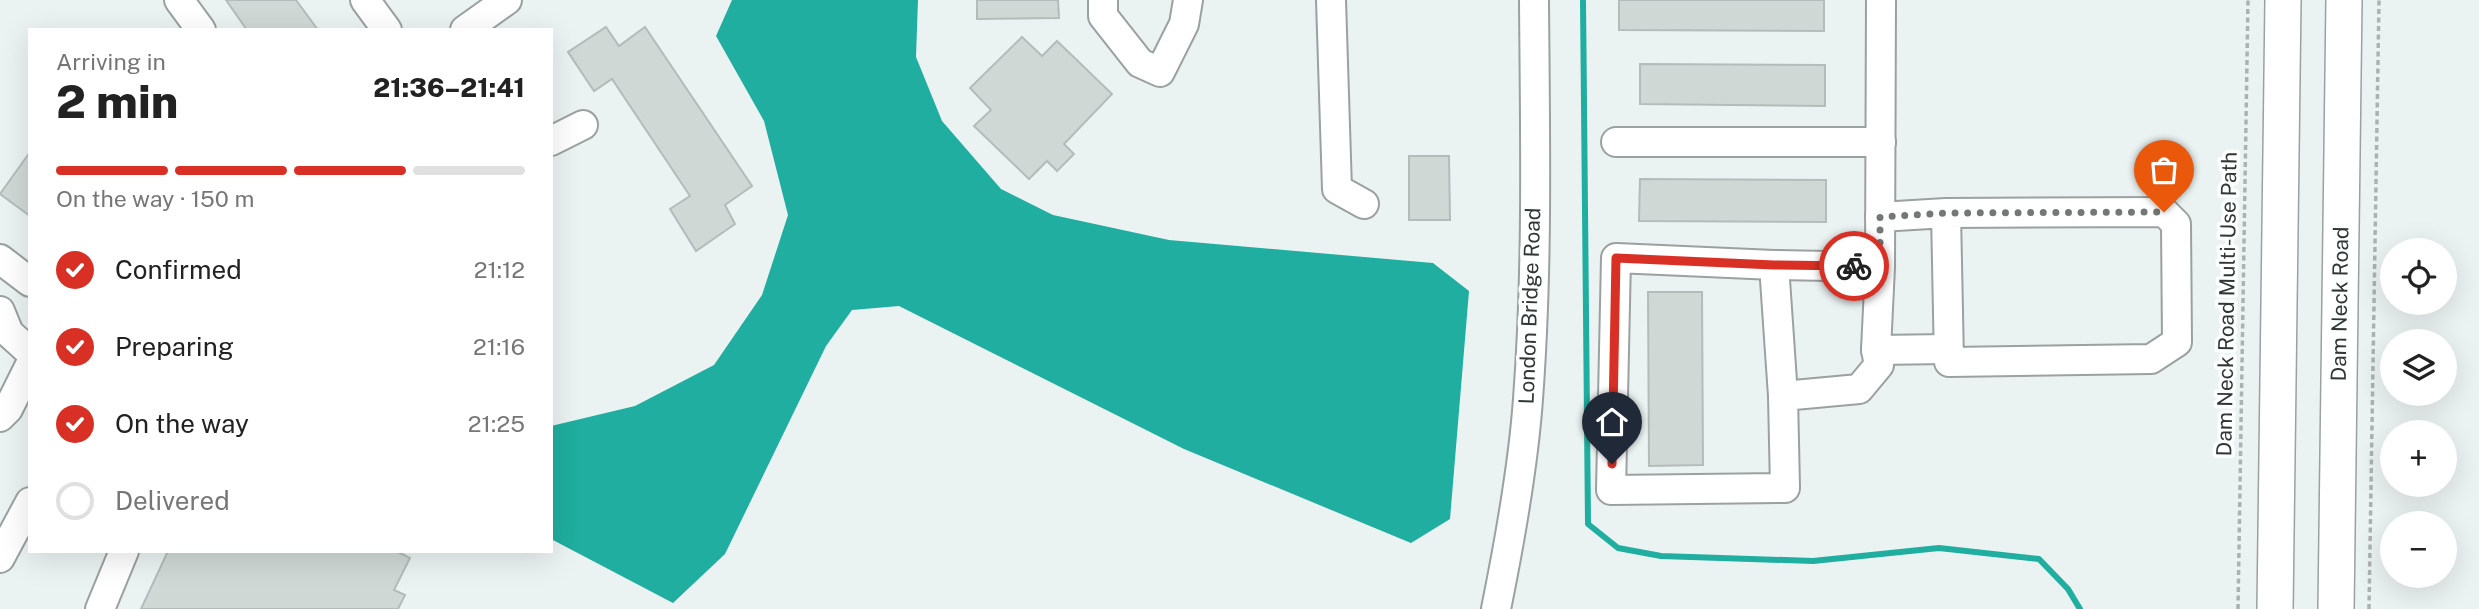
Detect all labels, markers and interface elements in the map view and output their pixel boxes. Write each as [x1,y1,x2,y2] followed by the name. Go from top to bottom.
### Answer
[56,48,166,75] text: Arriving in
[373,72,525,103] text: 21:36–21:41
[56,74,178,128] text: 2 min
[2134,140,2194,212] pin
[2145,151,2183,189] icon: bag
[2211,151,2242,456] street label: Dam Neck Road Multi-Use Path
[56,185,254,212] text: On the way · 150 m
[1514,207,1545,405] street label: London Bridge Road
[2326,226,2353,382] street label: Dam Neck Road
[1819,231,1889,301] courier
[2380,238,2457,588] map controls
[2380,238,2457,315] button: locate
[1835,247,1873,285] icon: bike
[56,251,94,289] icon: check
[115,254,242,285] text: Confirmed
[474,256,525,283] text: 21:12
[56,328,94,366] icon: check
[2380,329,2457,406] button: layers
[115,331,234,362] text: Preparing
[473,333,525,360] text: 21:16
[1582,392,1642,464] pin
[1593,403,1631,441] icon: home
[56,405,94,443] icon: check
[115,408,249,439] text: On the way
[468,410,525,437] text: 21:25
[2380,420,2457,497] button: +
[115,485,230,516] text: Delivered
[2380,511,2457,588] button: −

